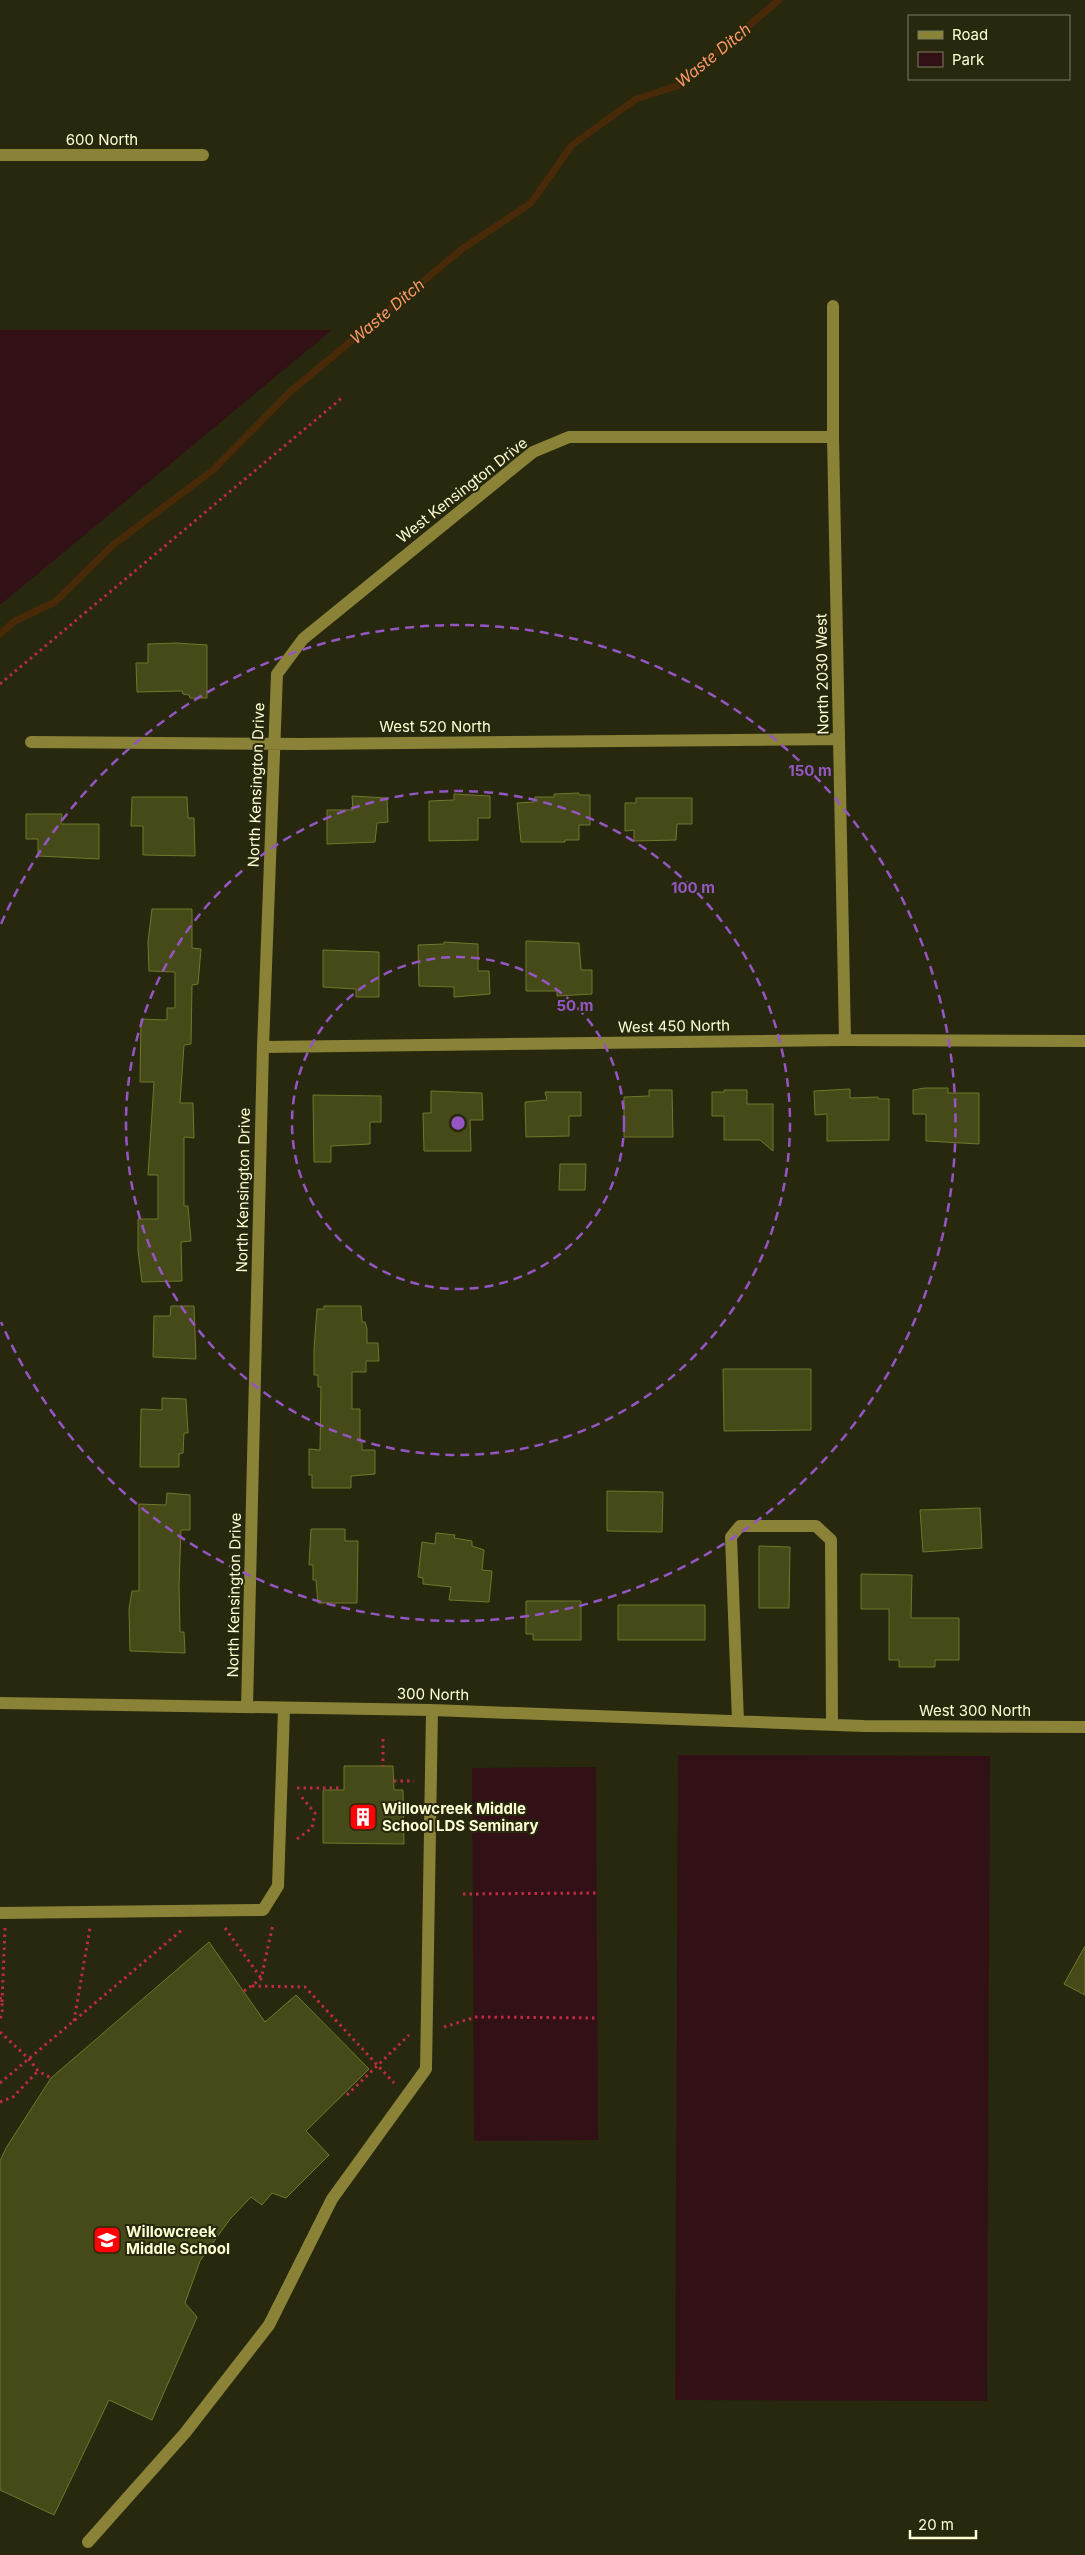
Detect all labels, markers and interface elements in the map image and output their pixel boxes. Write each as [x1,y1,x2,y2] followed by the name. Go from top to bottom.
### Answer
[908,15,1070,80] legend
[671,19,755,91] water label: Waste Ditch
[952,25,988,44] text: Road
[952,50,985,69] text: Park
[66,130,138,149] street label: 600 North
[346,274,428,348] water label: Waste Ditch
[393,433,531,547] street label: West Kensington Drive
[811,613,833,735] street label: North 2030 West
[244,702,268,868] street label: North Kensington Drive
[379,717,491,736] street label: West 520 North
[788,761,832,780] text: 150 m
[671,878,715,897] text: 100 m
[557,996,593,1015] text: 50 m
[618,1016,730,1036] street label: West 450 North
[232,1107,254,1273] street label: North Kensington Drive
[449,1114,467,1132] centre of rings
[223,1512,245,1678] street label: North Kensington Drive
[397,1684,469,1704] street label: 300 North
[919,1701,1031,1720] street label: West 300 North
[382,1799,539,1835] place label: Willowcreek Middle School LDS Seminary
[348,1802,378,1832] building icon: Willowcreek Middle School LDS Seminary
[126,2222,230,2258] place label: Willowcreek Middle School
[92,2225,122,2255] school or university icon: Willowcreek Middle School
[910,2508,976,2540] scale bar
[918,2515,954,2534] text: 20 m

